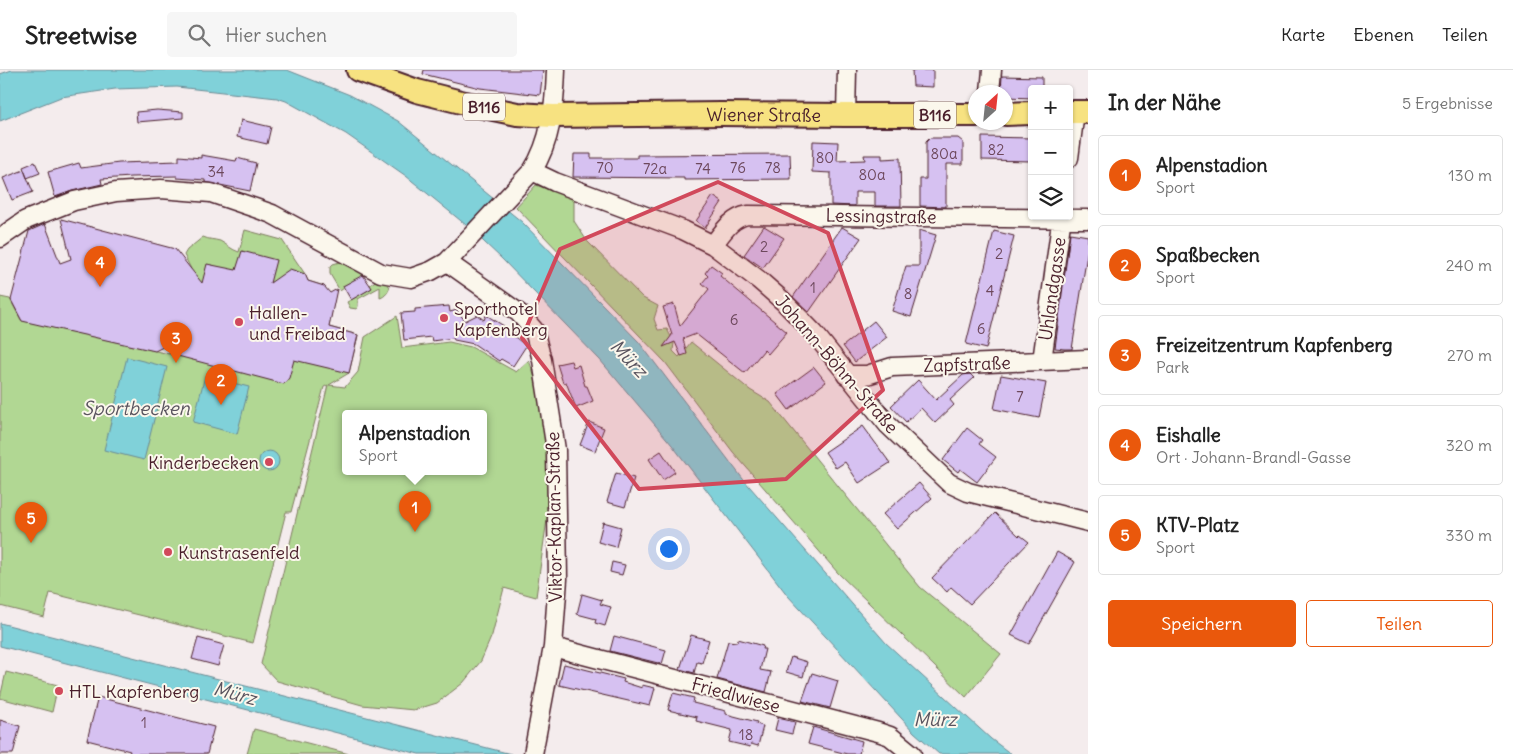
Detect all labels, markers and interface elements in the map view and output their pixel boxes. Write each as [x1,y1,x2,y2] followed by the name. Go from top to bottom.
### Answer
[167,12,517,57] search box
[25,20,137,50] text: Streetwise
[185,21,213,49] icon: search
[225,23,327,47] text: Hier suchen
[1281,23,1325,46] text: Karte
[1353,23,1414,46] text: Ebenen
[1442,23,1488,46] text: Teilen
[968,85,1013,130] north arrow
[1028,85,1073,220] map controls
[1028,85,1073,130] button: +
[1108,89,1221,116] text: In der Nähe
[1402,93,1493,113] text: 5 Ergebnisse
[463,94,505,121] road number: B116
[706,102,821,126] street label: Wiener Straße
[914,102,956,128] road number: B116
[1028,130,1073,175] button: −
[988,140,1004,159] house number: 82
[930,144,958,163] house number: 80a
[816,148,834,167] house number: 80
[1156,153,1267,177] text: Alpenstadion
[596,158,614,177] house number: 70
[730,158,746,177] house number: 76
[765,158,781,177] house number: 78
[643,159,667,178] house number: 72a
[695,159,711,178] house number: 74
[207,162,225,181] house number: 34
[858,165,886,184] house number: 80a
[1122,165,1128,185] text: 1
[1448,165,1492,185] text: 130 m
[1028,175,1073,220] button: layers
[1156,177,1195,197] text: Sport
[825,204,937,228] street label: Lessingstraße
[1033,236,1071,342] street label: Uhlandgasse
[760,237,768,256] house number: 2
[1156,243,1260,267] text: Spaßbecken
[995,244,1003,263] house number: 2
[84,246,116,287] pin: 4
[1121,255,1129,275] text: 2
[1446,255,1492,275] text: 240 m
[1156,267,1195,287] text: Sport
[810,278,816,297] house number: 1
[986,281,995,300] house number: 4
[904,284,912,303] house number: 8
[771,290,903,438] street label: Johann-Böhm-Straße
[454,297,548,341] place label: Sporthotel Kapfenberg
[249,301,346,345] place label: Hallen- und Freibad
[730,310,738,329] house number: 6
[438,312,450,324] marker: Sporthotel Kapfenberg
[233,316,245,328] marker: Hallen- und Freibad
[977,319,985,338] house number: 6
[160,322,192,363] pin: 3
[1156,333,1393,357] text: Freizeitzentrum Kapfenberg
[605,334,654,383] water label: Mürz
[1120,345,1130,365] text: 3
[1447,345,1492,365] text: 270 m
[923,351,1011,377] street label: Zapfstraße
[1156,357,1189,377] text: Park
[205,364,237,405] pin: 2
[1016,387,1024,406] house number: 7
[82,396,191,420] water label: Sportbecken
[342,410,487,475] popup
[359,421,470,445] text: Alpenstadion
[1156,423,1221,447] text: Eishalle
[541,432,567,602] street label: Viktor-Kaplan-Straße
[1120,435,1130,455] text: 4
[1446,435,1492,455] text: 320 m
[359,445,398,465] text: Sport
[1156,447,1351,467] text: Ort · Johann-Brandl-Gasse
[148,451,259,474] place label: Kinderbecken
[263,456,275,468] marker: Kinderbecken
[399,491,431,532] pin: 1
[15,502,47,543] pin: 5
[1156,513,1239,537] text: KTV-Platz
[1120,525,1130,545] text: 5
[1445,525,1492,545] text: 330 m
[656,536,682,562] your location
[1156,537,1195,557] text: Sport
[178,541,300,564] place label: Kunstrasenfeld
[162,546,174,558] marker: Kunstrasenfeld
[1108,600,1296,647] button: Speichern
[1306,600,1493,647] button: Teilen
[689,672,783,718] street label: Friedlwiese
[211,676,261,711] water label: Mürz
[69,680,199,703] place label: HTL Kapfenberg
[53,685,65,697] marker: HTL Kapfenberg
[913,707,959,731] water label: Mürz
[141,713,147,732] house number: 1
[739,725,753,744] house number: 18

